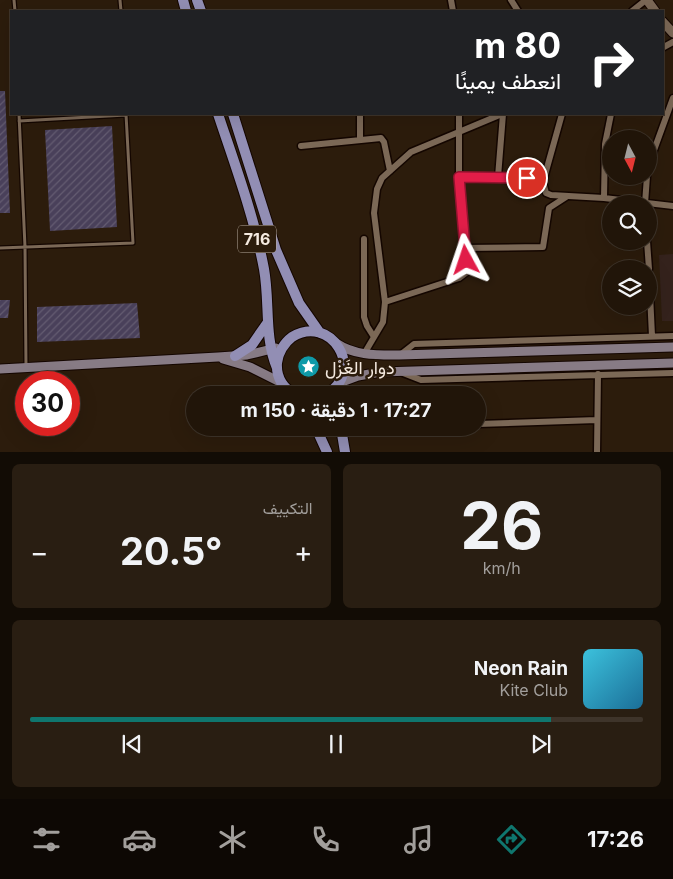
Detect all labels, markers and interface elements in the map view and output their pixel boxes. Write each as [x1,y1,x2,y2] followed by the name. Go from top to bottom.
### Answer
[474,24,561,66] text: 80 m
[579,30,644,95] icon: right
[455,68,561,94] text: انعطف يمينًا
[602,130,658,185] north arrow
[602,130,657,315] map controls
[506,157,548,199] pin
[513,164,541,192] icon: arrive
[602,195,657,250] button: search
[238,225,276,252] road number: 716
[439,233,491,285] position arrow
[602,260,657,315] button: layers
[297,355,321,379] place icon: دوار الغَزْل
[325,357,395,379] place label: دوار الغَزْل
[15,371,80,436] speed limit sign: 30
[240,399,432,422] text: 17:27 · 1 دقيقة · 150 m
[460,486,543,565] text: 26
[263,498,313,518] text: التكييف
[120,528,222,574] text: 20.5°
[30,535,49,569] text: −
[294,535,312,569] text: +
[483,558,521,578] text: km/h
[474,657,568,680] text: Neon Rain
[499,680,568,700] text: Kite Club
[118,730,146,758] icon: previous
[322,730,350,758] icon: pause
[527,730,555,758] icon: next
[29,822,64,857] icon: filters
[122,822,157,857] icon: car
[215,822,250,857] icon: climate
[308,822,343,857] icon: phone
[401,822,436,857] icon: music
[494,822,529,857] icon: directions
[587,826,644,852] text: 17:26

